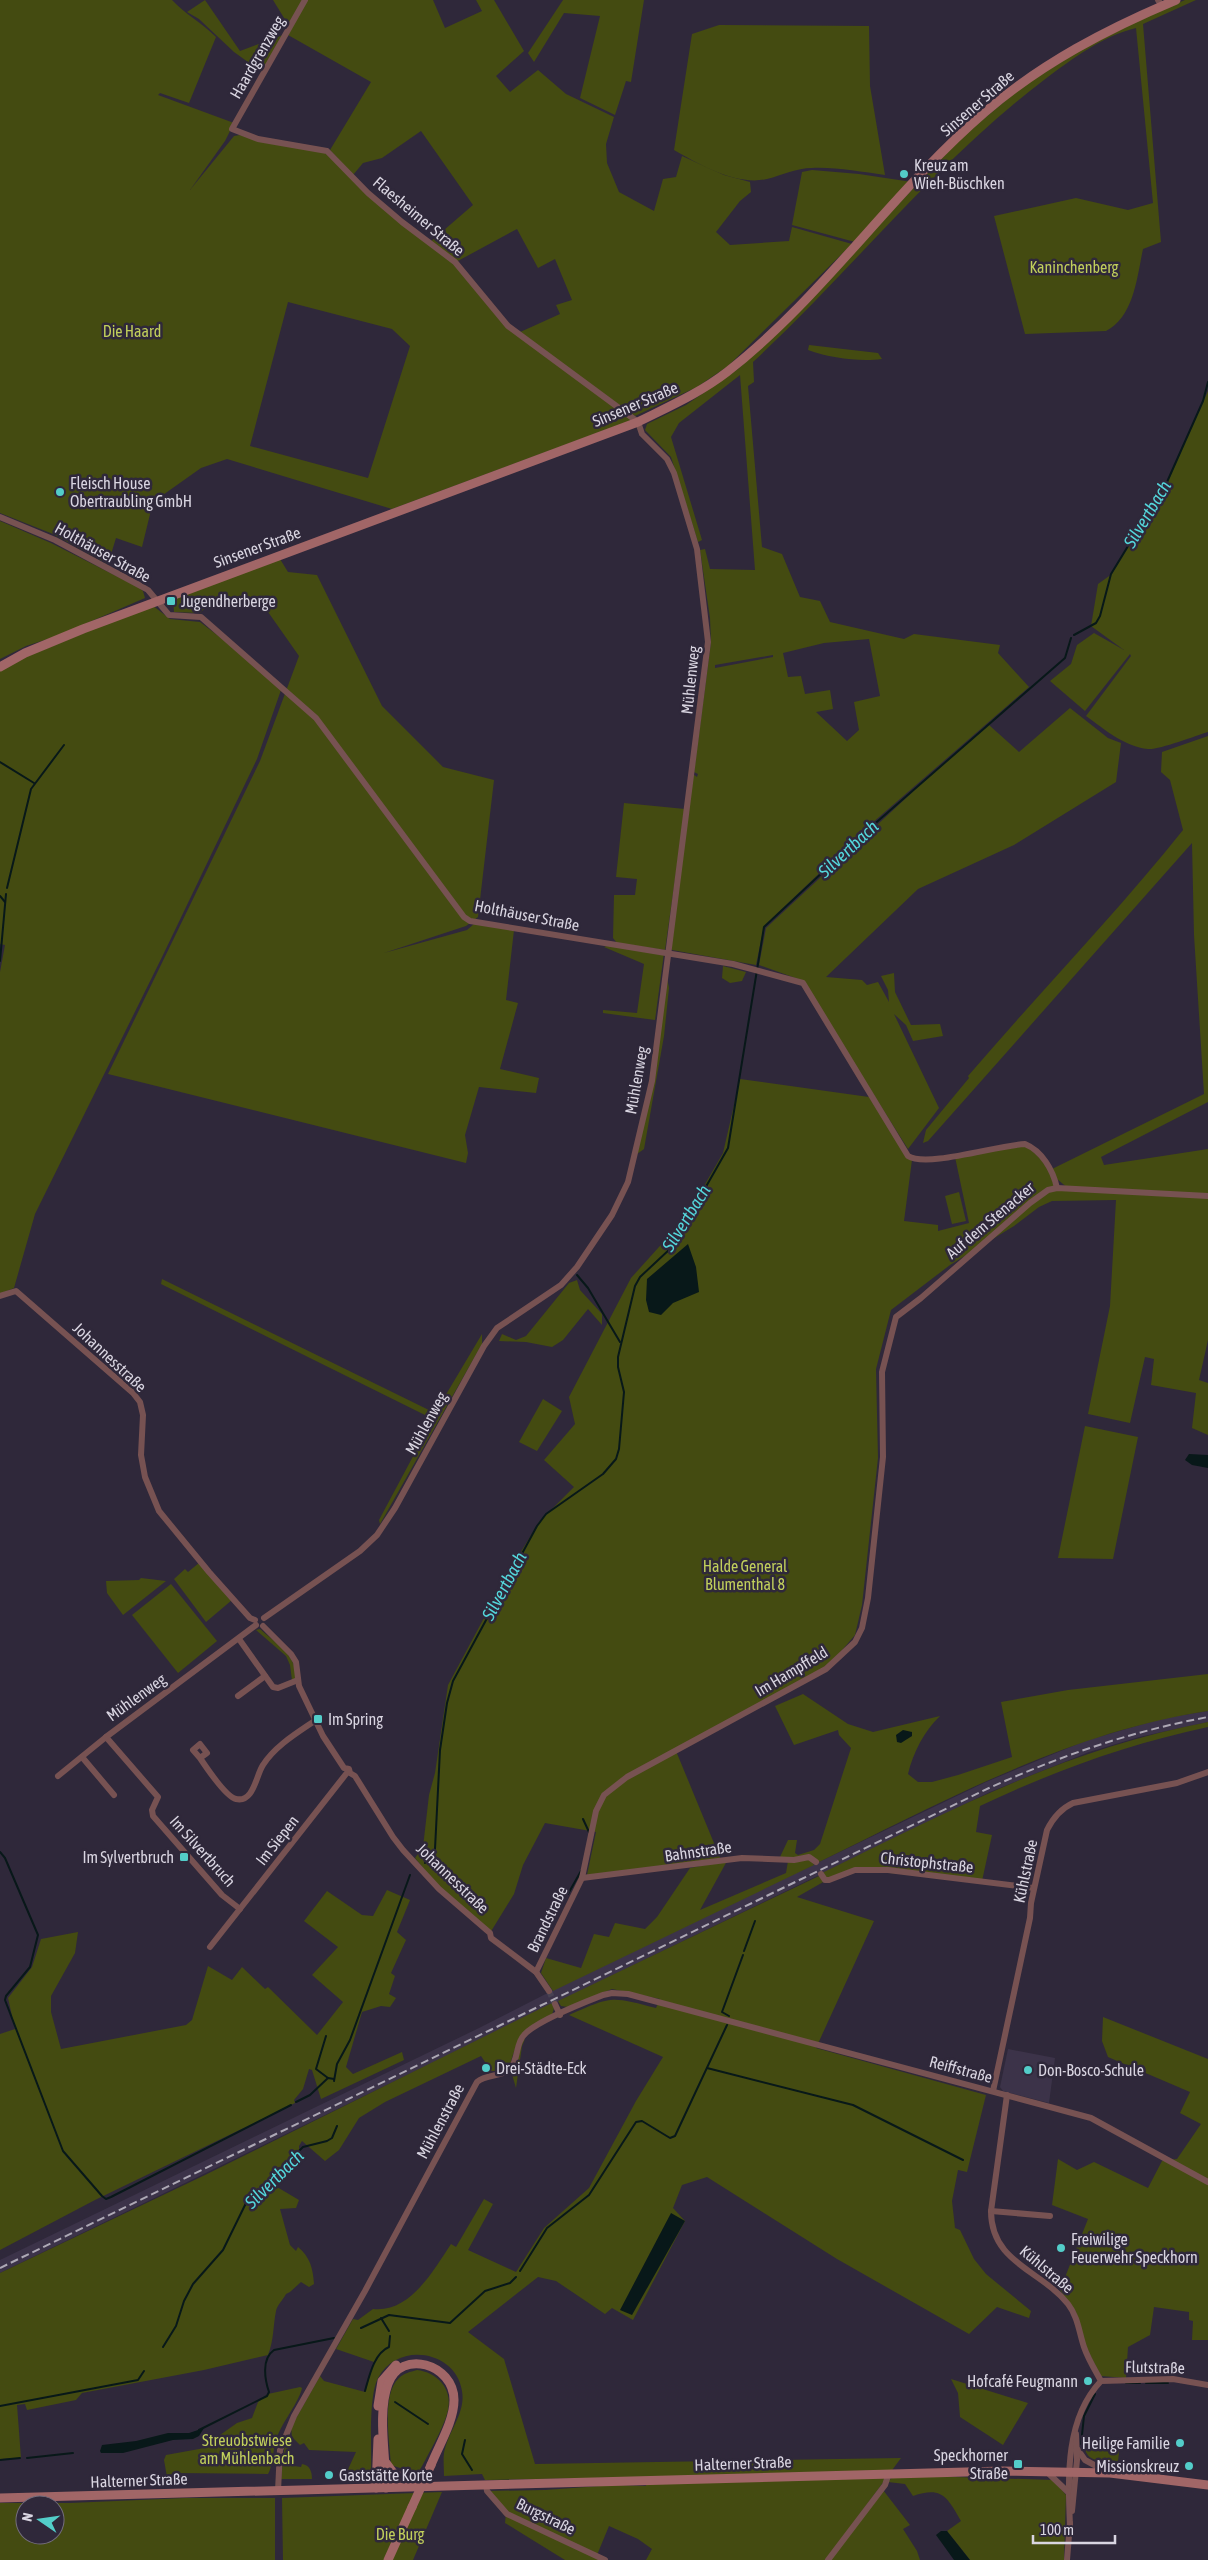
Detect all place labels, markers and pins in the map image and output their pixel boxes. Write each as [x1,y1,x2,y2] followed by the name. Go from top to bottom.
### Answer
[914,156,1005,192] place label: Kreuz am Wieh-Büschken
[898,168,910,180] marker: Kreuz am Wieh-Büschken
[70,474,192,511] place label: Fleisch House Obertraubling GmbH
[54,486,66,498] marker: Fleisch House Obertraubling GmbH
[181,592,276,611] place label: Jugendherberge
[165,595,177,607] marker: Jugendherberge
[328,1710,383,1729] place label: Im Spring
[312,1713,324,1725] marker: Im Spring
[82,1848,174,1867] place label: Im Sylvertbruch
[178,1851,190,1863] marker: Im Sylvertbruch
[496,2059,586,2077] place label: Drei-Städte-Eck
[1038,2061,1144,2079] place label: Don-Bosco-Schule
[480,2062,492,2074] marker: Drei-Städte-Eck
[1022,2064,1034,2076] marker: Don-Bosco-Schule
[1071,2230,1198,2267] place label: Freiwilige Feuerwehr Speckhorn
[1055,2242,1067,2254] marker: Freiwilige Feuerwehr Speckhorn
[967,2372,1078,2391] place label: Hofcafé Feugmann
[1082,2375,1094,2387] marker: Hofcafé Feugmann
[1082,2434,1170,2453] place label: Heilige Familie
[1174,2437,1186,2449] marker: Heilige Familie
[934,2446,1008,2482] place label: Speckhorner Straße
[1096,2457,1179,2475] place label: Missionskreuz
[1012,2458,1024,2470] marker: Speckhorner Straße
[1183,2460,1195,2472] marker: Missionskreuz
[339,2466,433,2484] place label: Gaststätte Korte
[323,2469,335,2481] marker: Gaststätte Korte

